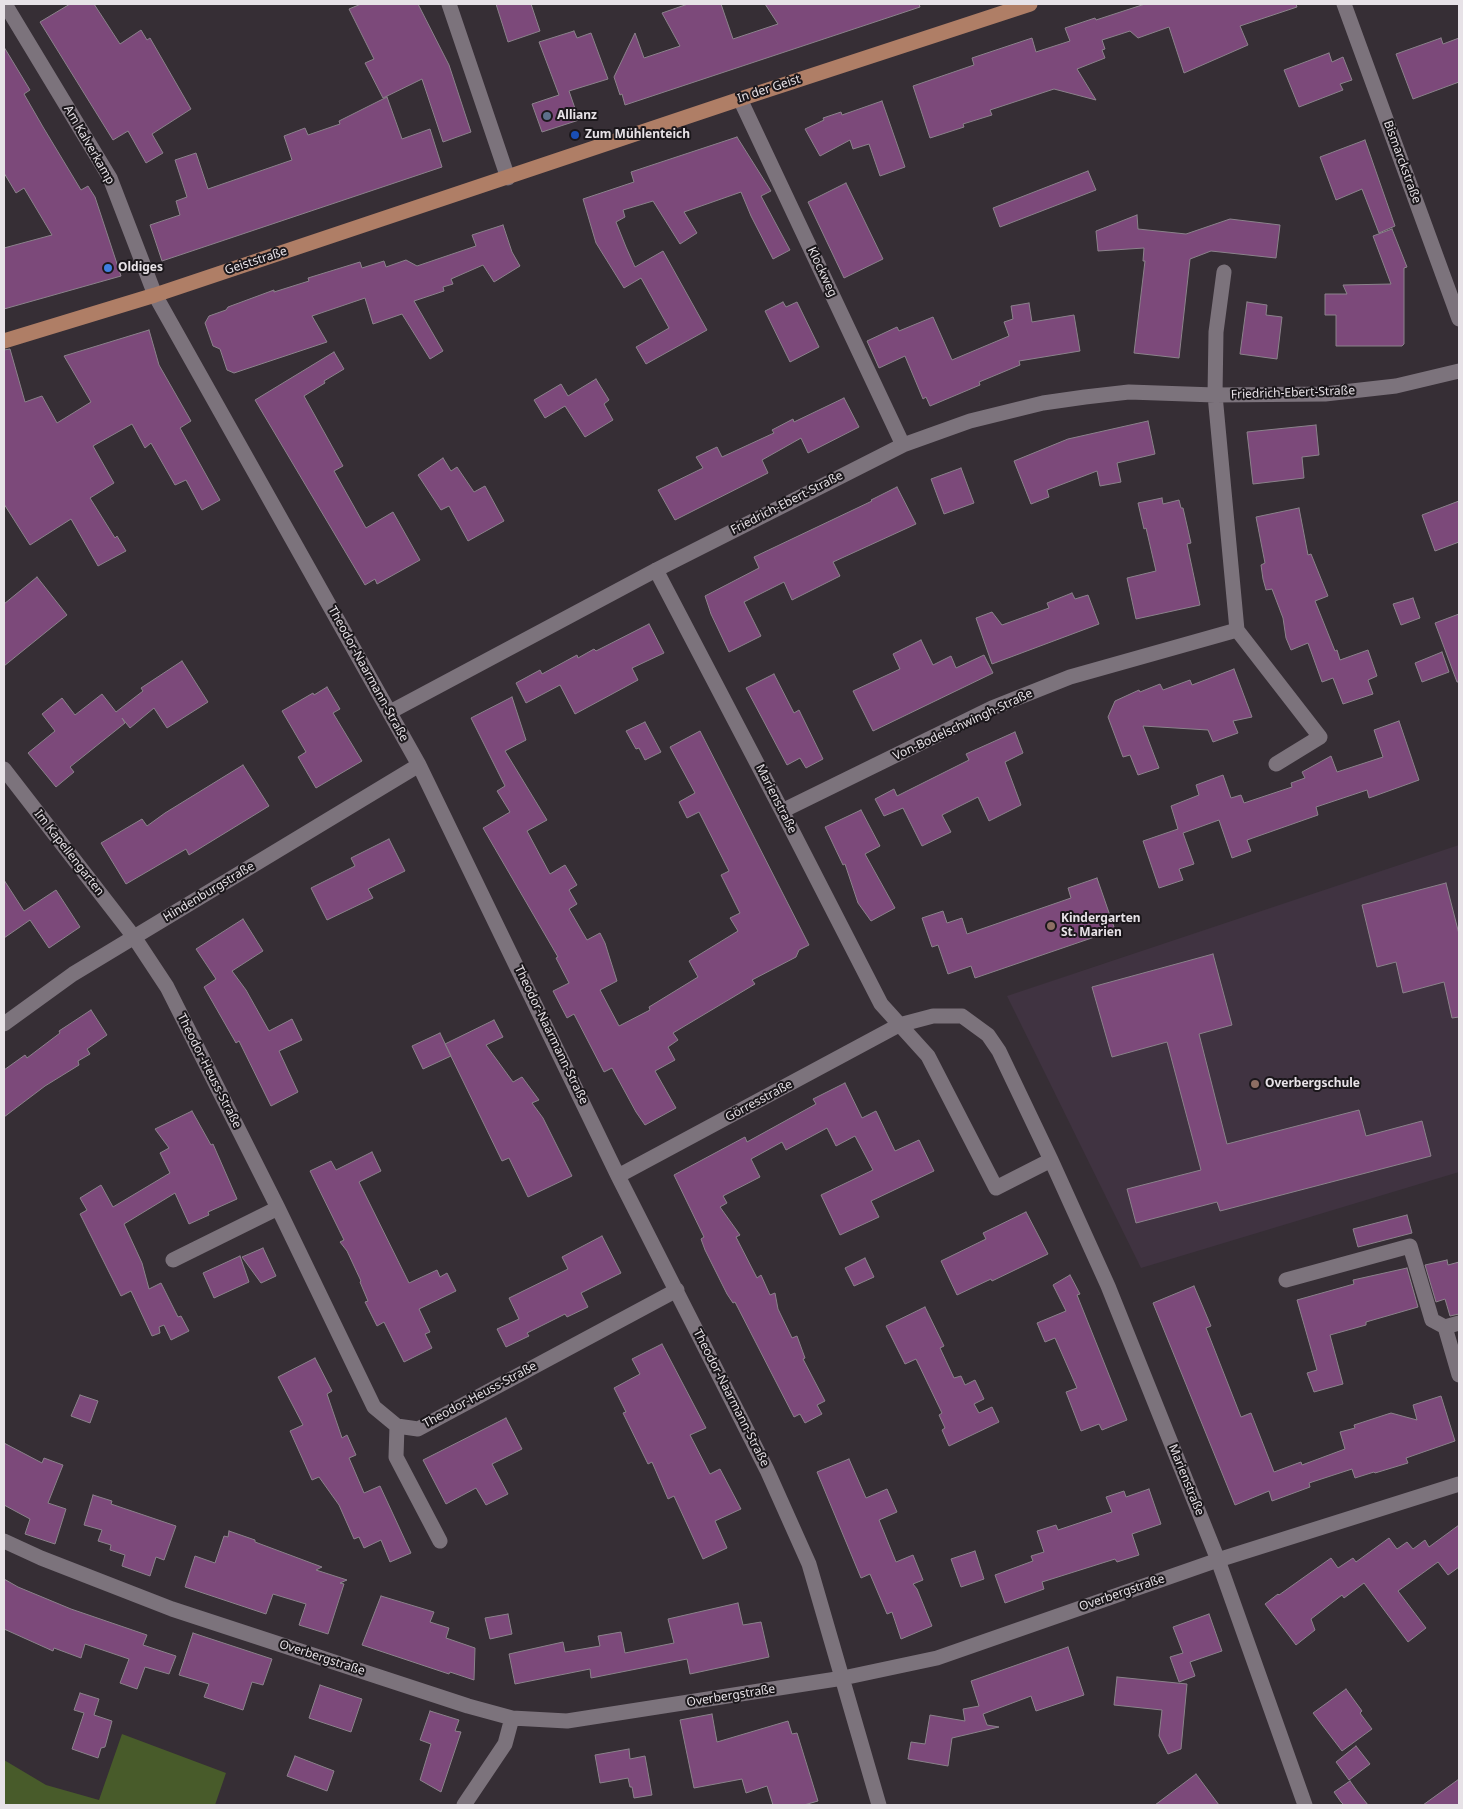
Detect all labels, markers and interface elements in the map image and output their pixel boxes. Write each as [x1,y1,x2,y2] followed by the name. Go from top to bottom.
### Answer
[736,72,802,106] street label: In der Geist
[61,103,117,187] street label: Am Kalverkamp
[557,109,597,123] place label: Allianz
[541,110,553,122] marker: Allianz
[1380,118,1424,206] street label: Bismarckstraße
[585,128,690,142] place label: Zum Mühlenteich
[569,129,581,141] marker: Zum Mühlenteich
[223,244,289,278] street label: Geiststraße
[804,245,840,299] street label: Klockweg
[118,261,163,275] place label: Oldiges
[102,262,114,274] marker: Oldiges
[1231,384,1355,402] street label: Friedrich-Ebert-Straße
[728,468,846,538] street label: Friedrich-Ebert-Straße
[325,604,411,744] street label: Theodor-Naarmann-Straße
[891,686,1035,764] street label: Von-Bodelschwingh-Straße
[752,762,800,836] street label: Marienstraße
[31,807,107,899] street label: Im Kapellengarten
[161,859,257,925] street label: Hindenburgstraße
[1061,912,1141,940] place label: Kindergarten St. Marien
[1045,920,1057,932] marker: Kindergarten St. Marien
[511,963,591,1107] street label: Theodor-Naarmann-Straße
[174,1011,244,1131] street label: Theodor-Heuss-Straße
[723,1077,795,1125] street label: Görresstraße
[1265,1077,1360,1091] place label: Overbergschule
[1249,1078,1261,1090] marker: Overbergschule
[690,1327,772,1469] street label: Theodor-Naarmann-Straße
[421,1359,539,1431] street label: Theodor-Heuss-Straße
[1165,1442,1207,1518] street label: Marienstraße
[1077,1572,1167,1614] street label: Overbergstraße
[277,1637,367,1679] street label: Overbergstraße
[686,1682,776,1710] street label: Overbergstraße

